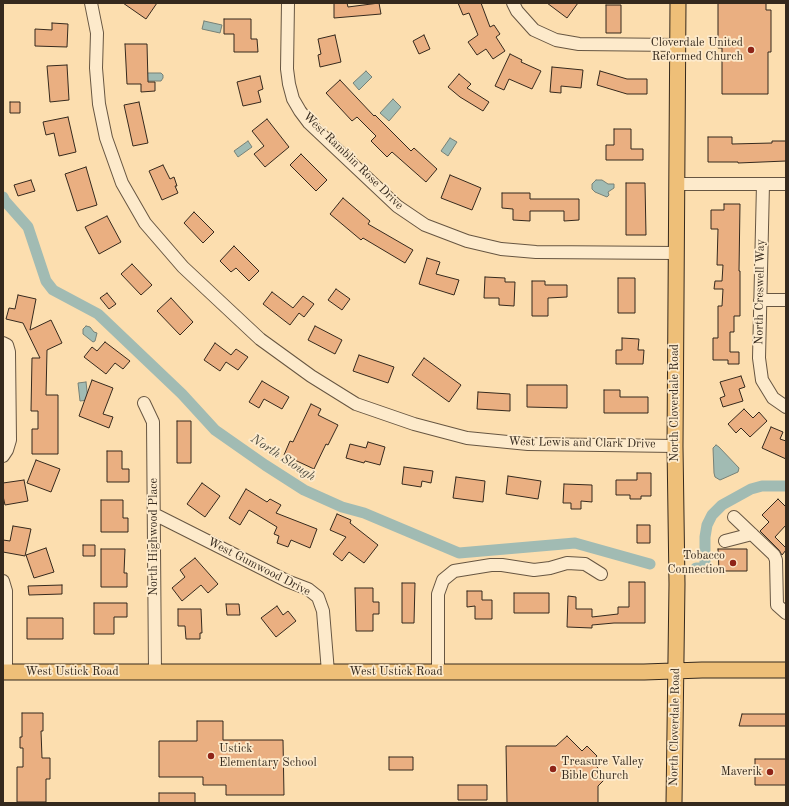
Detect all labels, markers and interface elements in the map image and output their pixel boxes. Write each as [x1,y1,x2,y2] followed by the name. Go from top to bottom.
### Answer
[651,36,743,64] place label: Cloverdale United Reformed Church
[746,45,756,55] marker: Cloverdale United Reformed Church
[300,109,406,213] street label: West Ramblin Rose Drive
[752,239,768,345] street label: North Creswell Way
[668,344,682,462] street label: North Cloverdale Road
[248,431,318,485] water label: North Slough
[508,435,656,451] street label: West Lewis and Clark Drive
[147,478,161,596] street label: North Highwood Place
[205,535,313,599] street label: West Gumwood Drive
[667,549,725,577] place label: Tobacco Connection
[728,558,738,568] marker: Tobacco Connection
[25,665,119,679] street label: West Ustick Road
[349,665,443,679] street label: West Ustick Road
[667,668,683,786] street label: North Cloverdale Road
[219,742,317,770] place label: Ustick Elementary School
[206,751,216,761] marker: Ustick Elementary School
[561,755,644,783] place label: Treasure Valley Bible Church
[548,764,558,774] marker: Treasure Valley Bible Church
[721,765,762,779] place label: Maverik
[765,767,775,777] marker: Maverik

